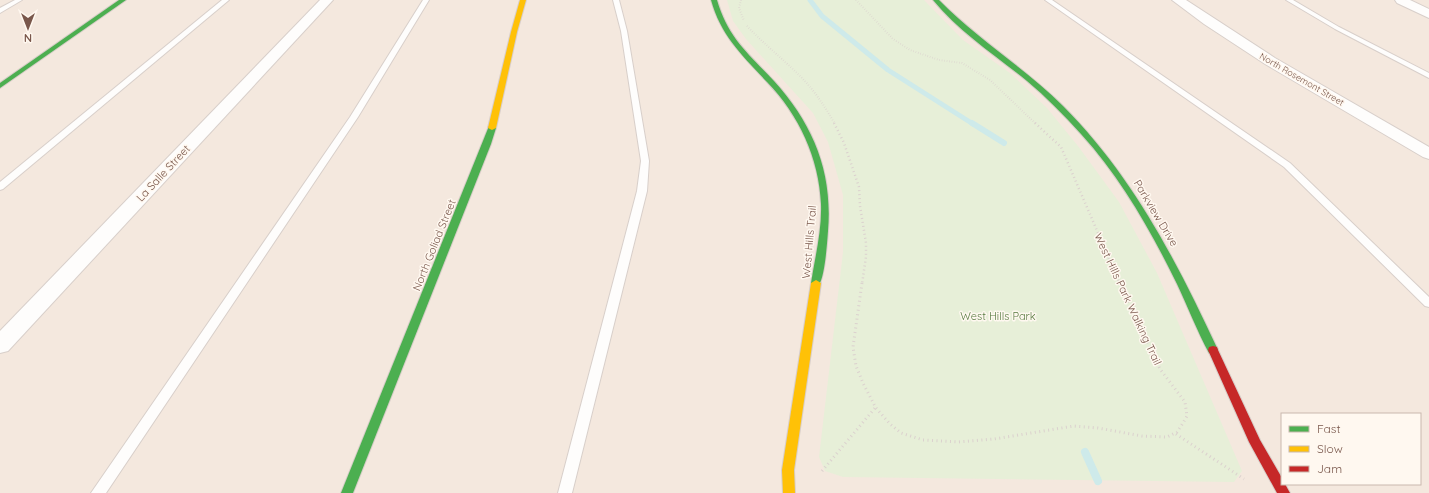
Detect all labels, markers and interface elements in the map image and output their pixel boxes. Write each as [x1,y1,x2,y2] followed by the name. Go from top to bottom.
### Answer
[8,8,48,48] north arrow
[24,31,32,45] text: N
[1258,50,1346,108] street label: North Rosemont Street
[133,141,193,204] street label: La Salle Street
[1131,177,1181,249] street label: Parkview Drive
[409,197,459,293] street label: North Goliad Street
[799,205,819,279] street label: West Hills Trail
[1091,231,1165,367] street label: West Hills Park Walking Trail
[960,309,1036,323] park label: West Hills Park
[1281,413,1421,485] legend
[1317,421,1341,436] text: Fast
[1317,441,1343,456] text: Slow
[1317,461,1342,476] text: Jam

